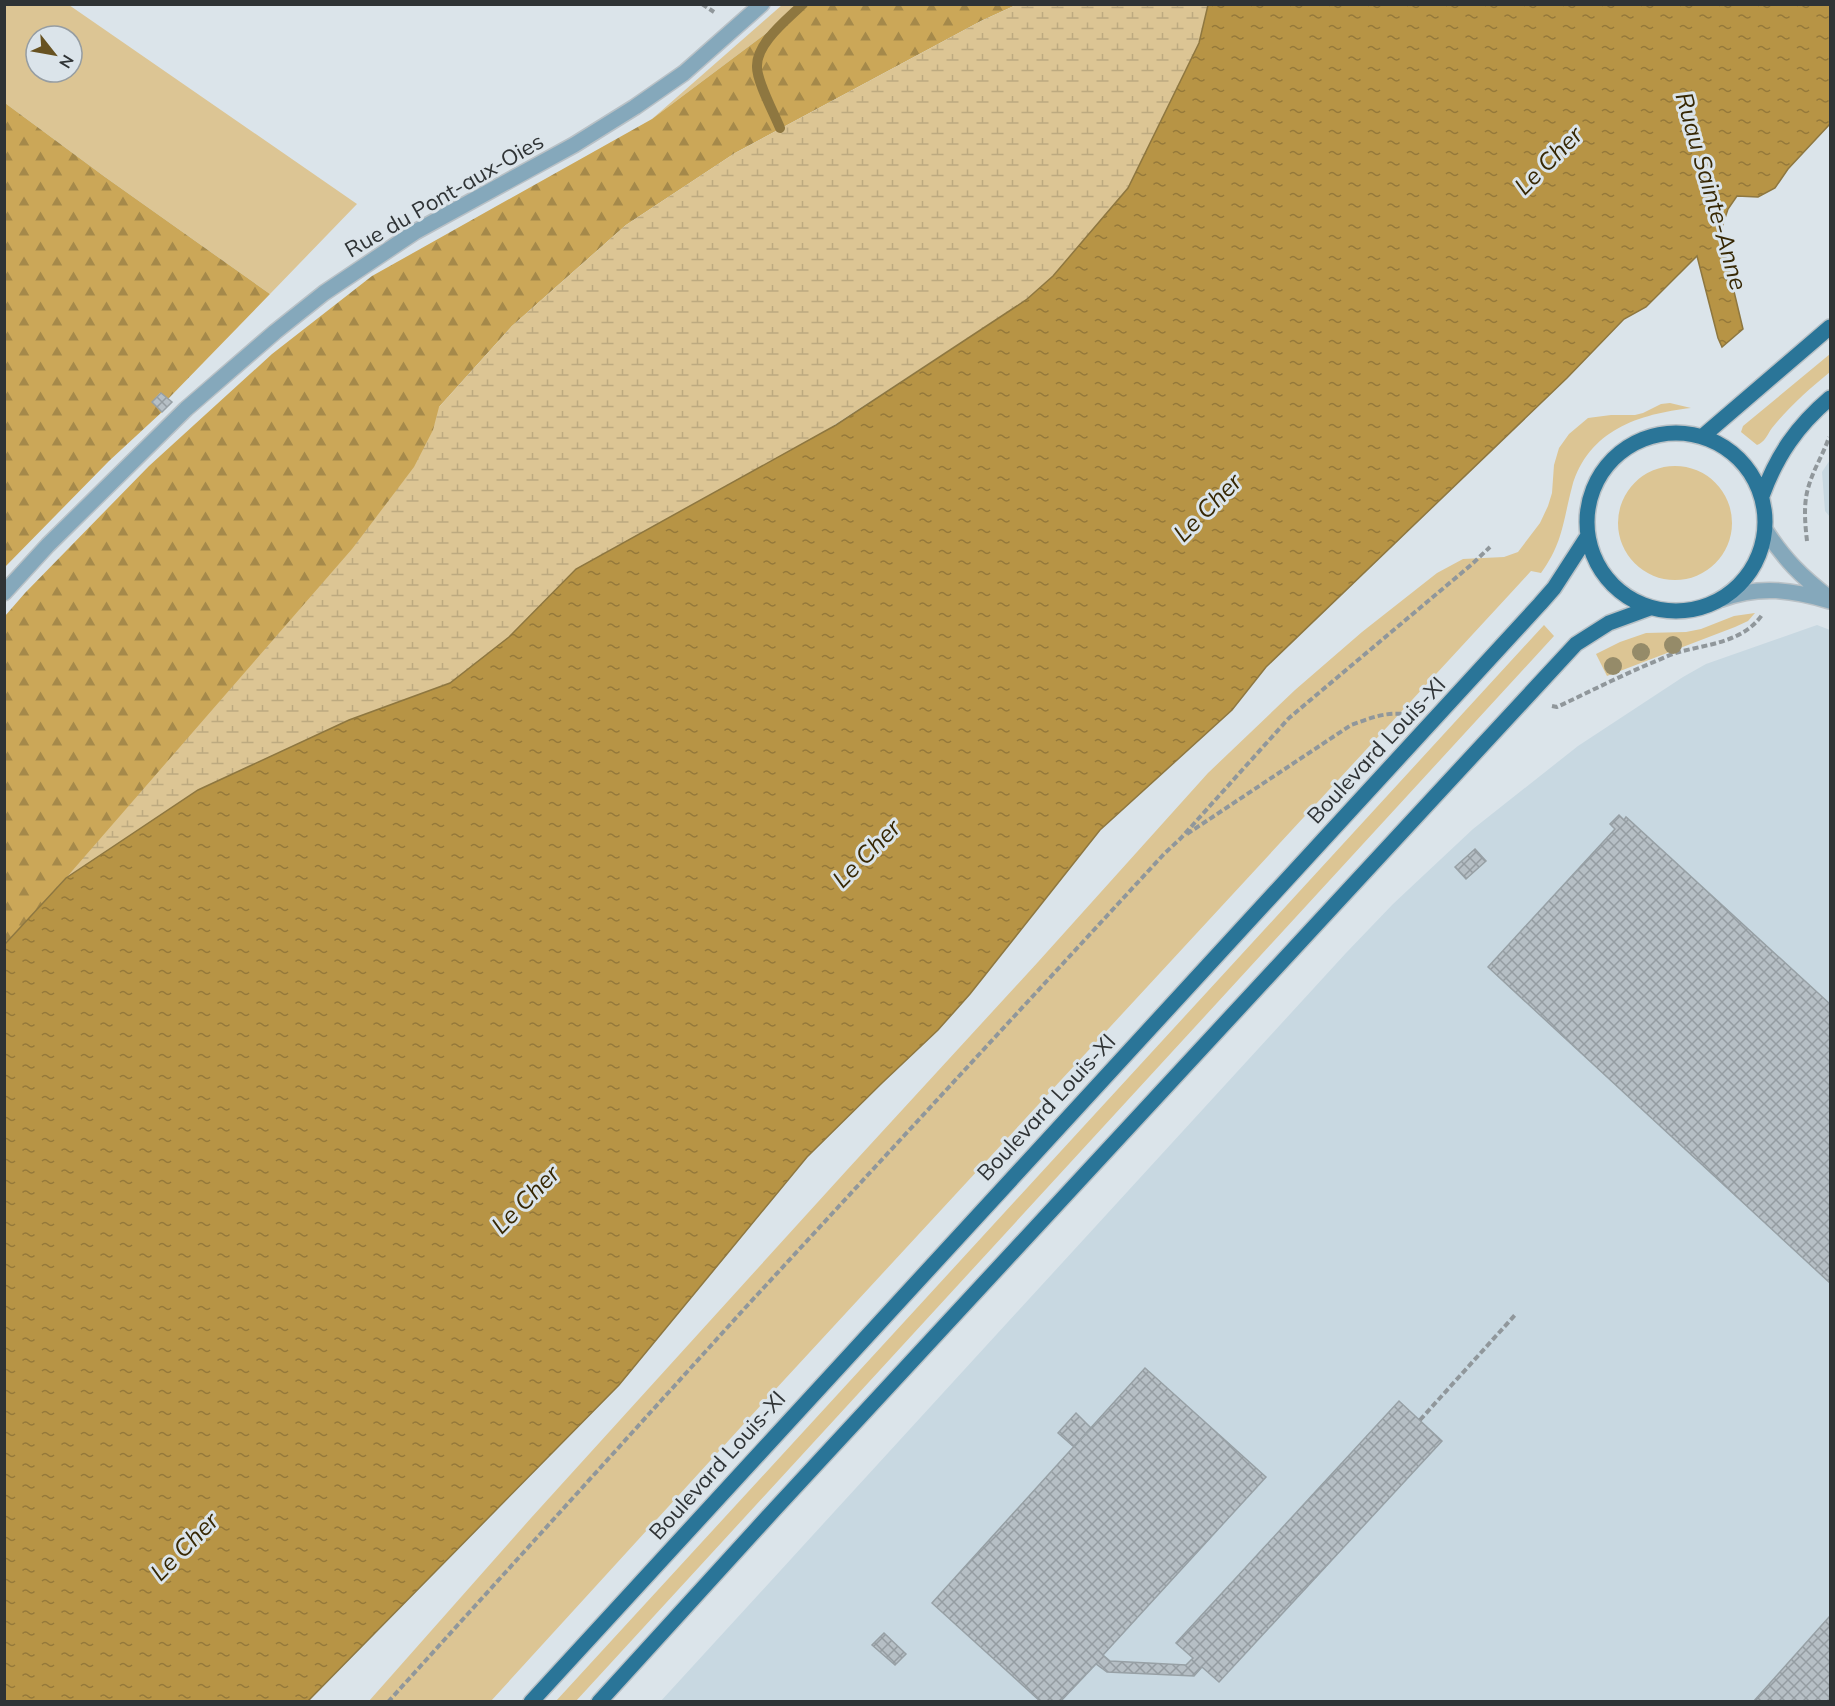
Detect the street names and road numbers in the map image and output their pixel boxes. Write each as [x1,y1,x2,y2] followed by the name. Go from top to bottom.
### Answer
[340,127,548,263] street label: Rue du Pont-aux-Oies
[1301,671,1451,829] street label: Boulevard Louis-XI
[971,1028,1121,1186] street label: Boulevard Louis-XI
[643,1385,791,1545] street label: Boulevard Louis-XI

